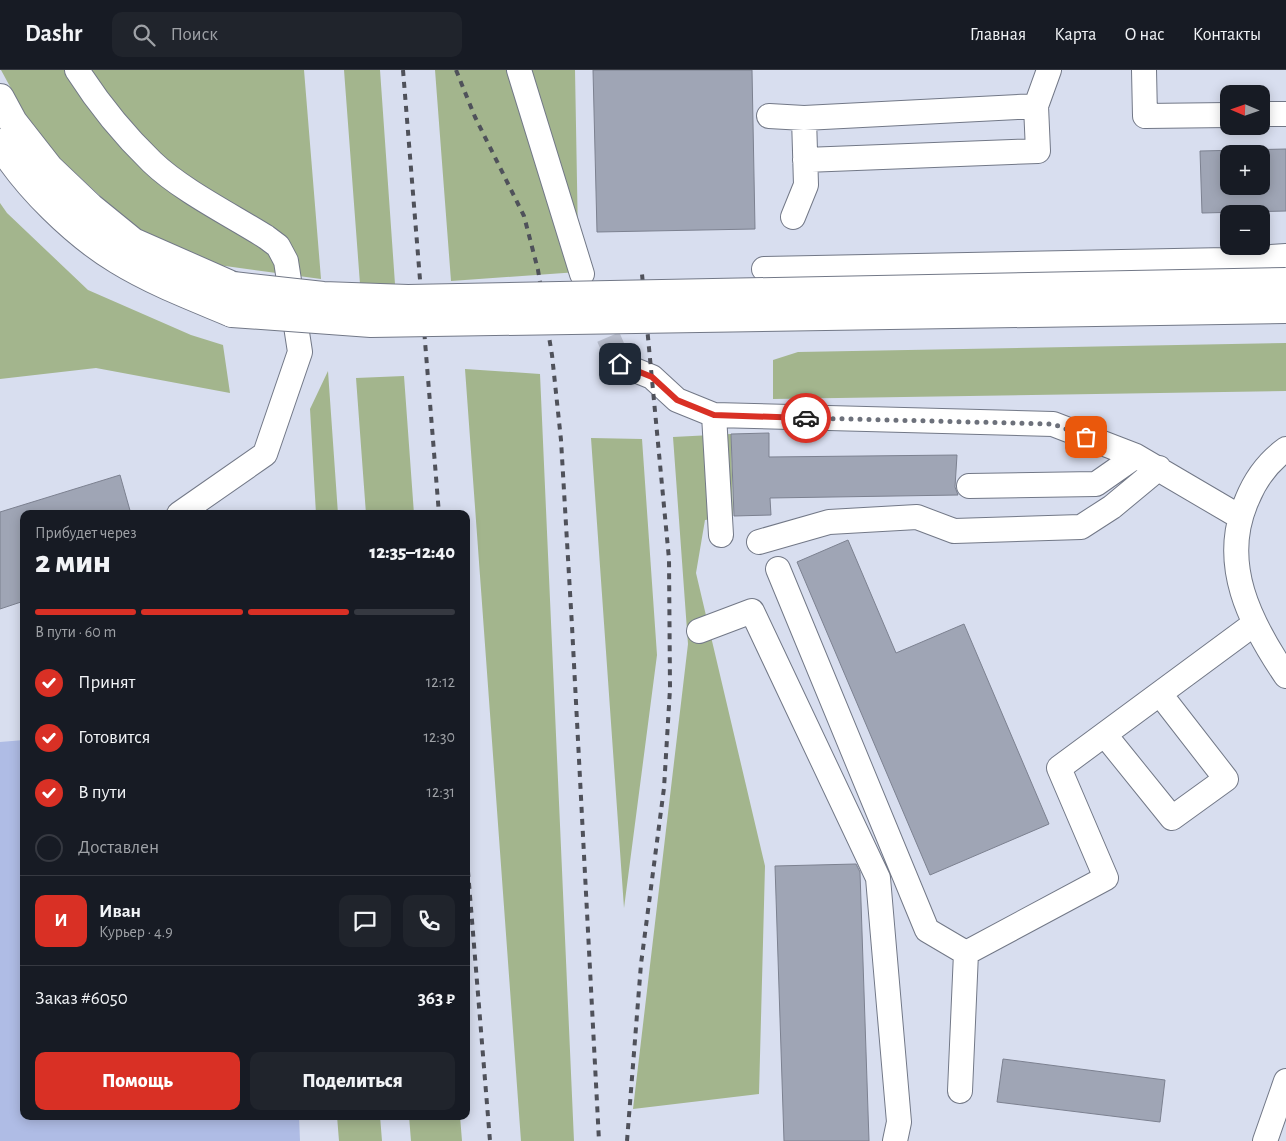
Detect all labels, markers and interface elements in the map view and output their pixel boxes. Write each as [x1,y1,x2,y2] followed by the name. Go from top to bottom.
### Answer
[112,12,462,57] search box
[130,21,158,49] icon: search
[25,22,82,46] text: Dashr
[170,25,218,44] text: Поиск
[970,26,1026,44] text: Главная
[1054,26,1096,44] text: Карта
[1124,26,1165,44] text: О нас
[1193,26,1261,44] text: Контакты
[1220,85,1270,135] north arrow
[1220,85,1270,255] map controls
[1220,145,1270,195] button: +
[1220,205,1270,255] button: −
[599,343,641,385] pin
[606,350,634,378] icon: home
[781,393,831,443] courier
[792,404,820,432] icon: car
[1065,416,1107,458] pin
[1072,423,1100,451] icon: bag
[35,525,137,541] text: Прибудет через
[369,543,455,562] text: 12:35–12:40
[35,546,111,578] text: 2 мин
[35,624,116,640] text: В пути · 60 m
[35,669,63,697] icon: check
[78,673,135,692] text: Принят
[426,674,455,690] text: 12:12
[35,724,63,752] icon: check
[78,728,151,747] text: Готовится
[424,729,455,745] text: 12:30
[35,779,63,807] icon: check
[78,783,127,802] text: В пути
[426,784,455,800] text: 12:31
[78,838,159,857] text: Доставлен
[339,895,391,947] button: chat
[403,895,455,947] button: phone
[99,902,141,921] text: Иван
[54,911,68,930] text: И
[99,924,173,940] text: Курьер · 4.9
[35,989,128,1008] text: Заказ #6050
[418,989,455,1008] text: 363 ₽
[35,1052,240,1110] button: Помощь
[250,1052,455,1110] button: Поделиться

